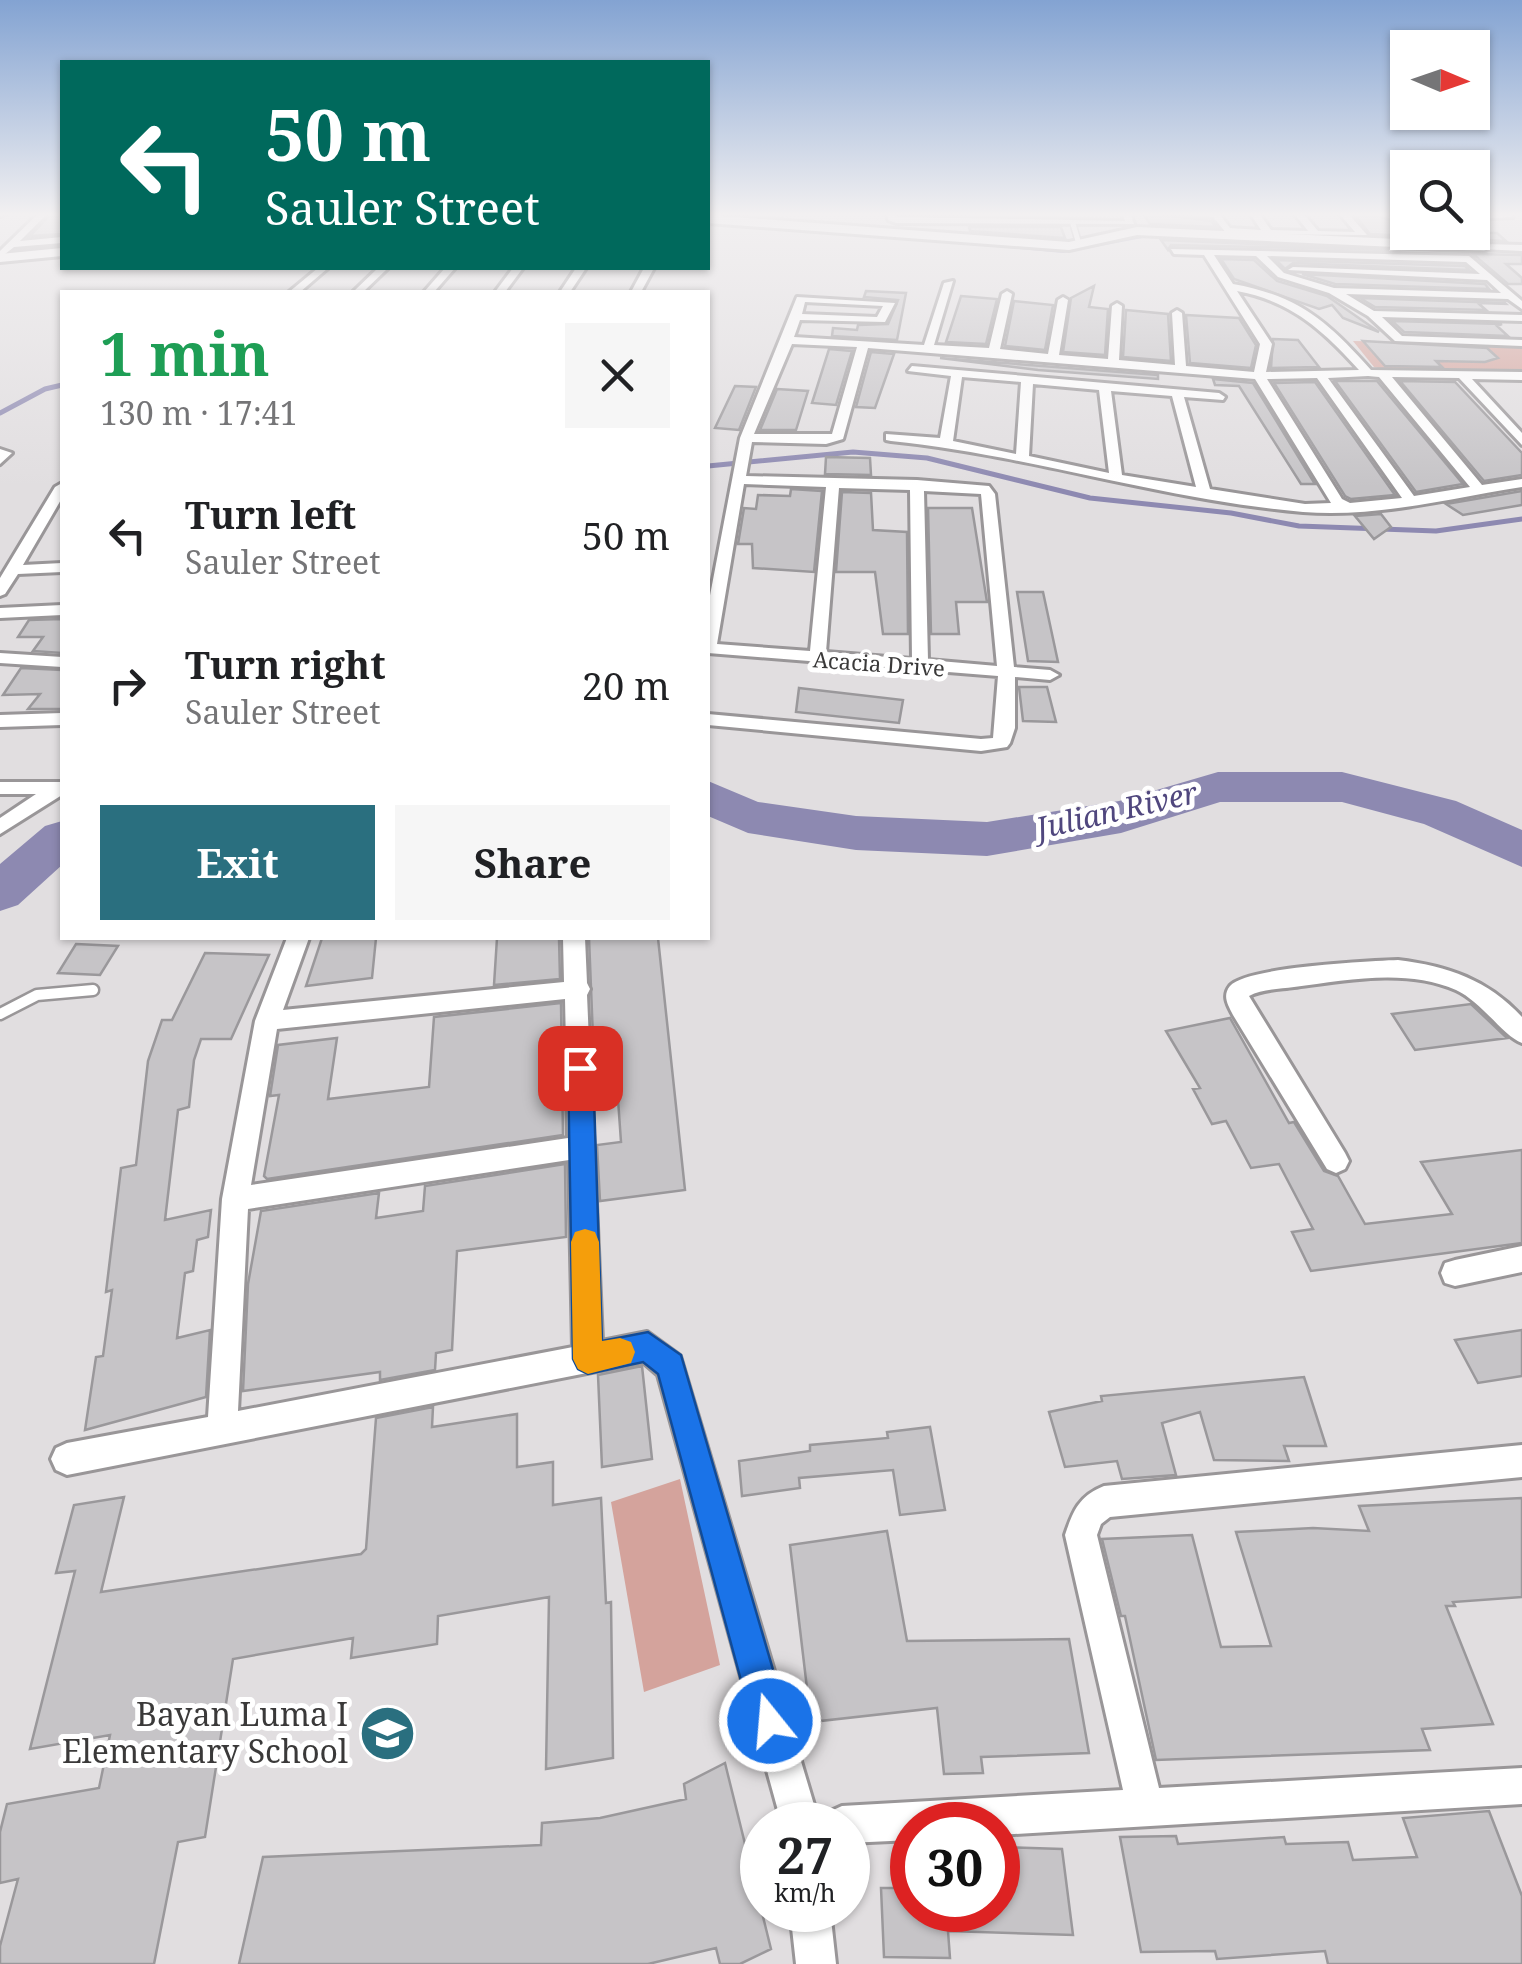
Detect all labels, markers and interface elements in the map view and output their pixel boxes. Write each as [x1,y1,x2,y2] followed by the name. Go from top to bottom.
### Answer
[1390,30,1490,130] north arrow
[1390,30,1490,250] map controls
[265,86,431,182] text: 50 m
[100,100,230,230] icon: left
[1390,150,1490,250] button: search
[265,177,540,238] text: Sauler Street
[100,312,270,394] text: 1 min
[565,323,670,428] button: close
[100,391,298,434] text: 130 m · 17:41
[185,488,356,540] text: Turn left
[100,508,155,563] icon: left
[582,509,670,561] text: 50 m
[185,540,380,583] text: Sauler Street
[185,638,386,690] text: Turn right
[812,643,946,683] street label: Acacia Drive
[100,658,155,713] icon: right
[582,659,670,711] text: 20 m
[185,690,380,733] text: Sauler Street
[1027,771,1202,849] water label: Julian River
[100,805,375,920] button: Exit
[395,805,670,920] button: Share
[538,1026,623,1111] pin
[553,1041,608,1096] icon: arrive
[718,1669,822,1773] position arrow
[62,1692,348,1772] place label: Bayan Luma I Elementary School
[357,1703,417,1763] school or university icon: Bayan Luma I Elementary School
[890,1802,1020,1932] speed limit sign: 30
[777,1821,833,1889] text: 27
[774,1875,836,1909] text: km/h

